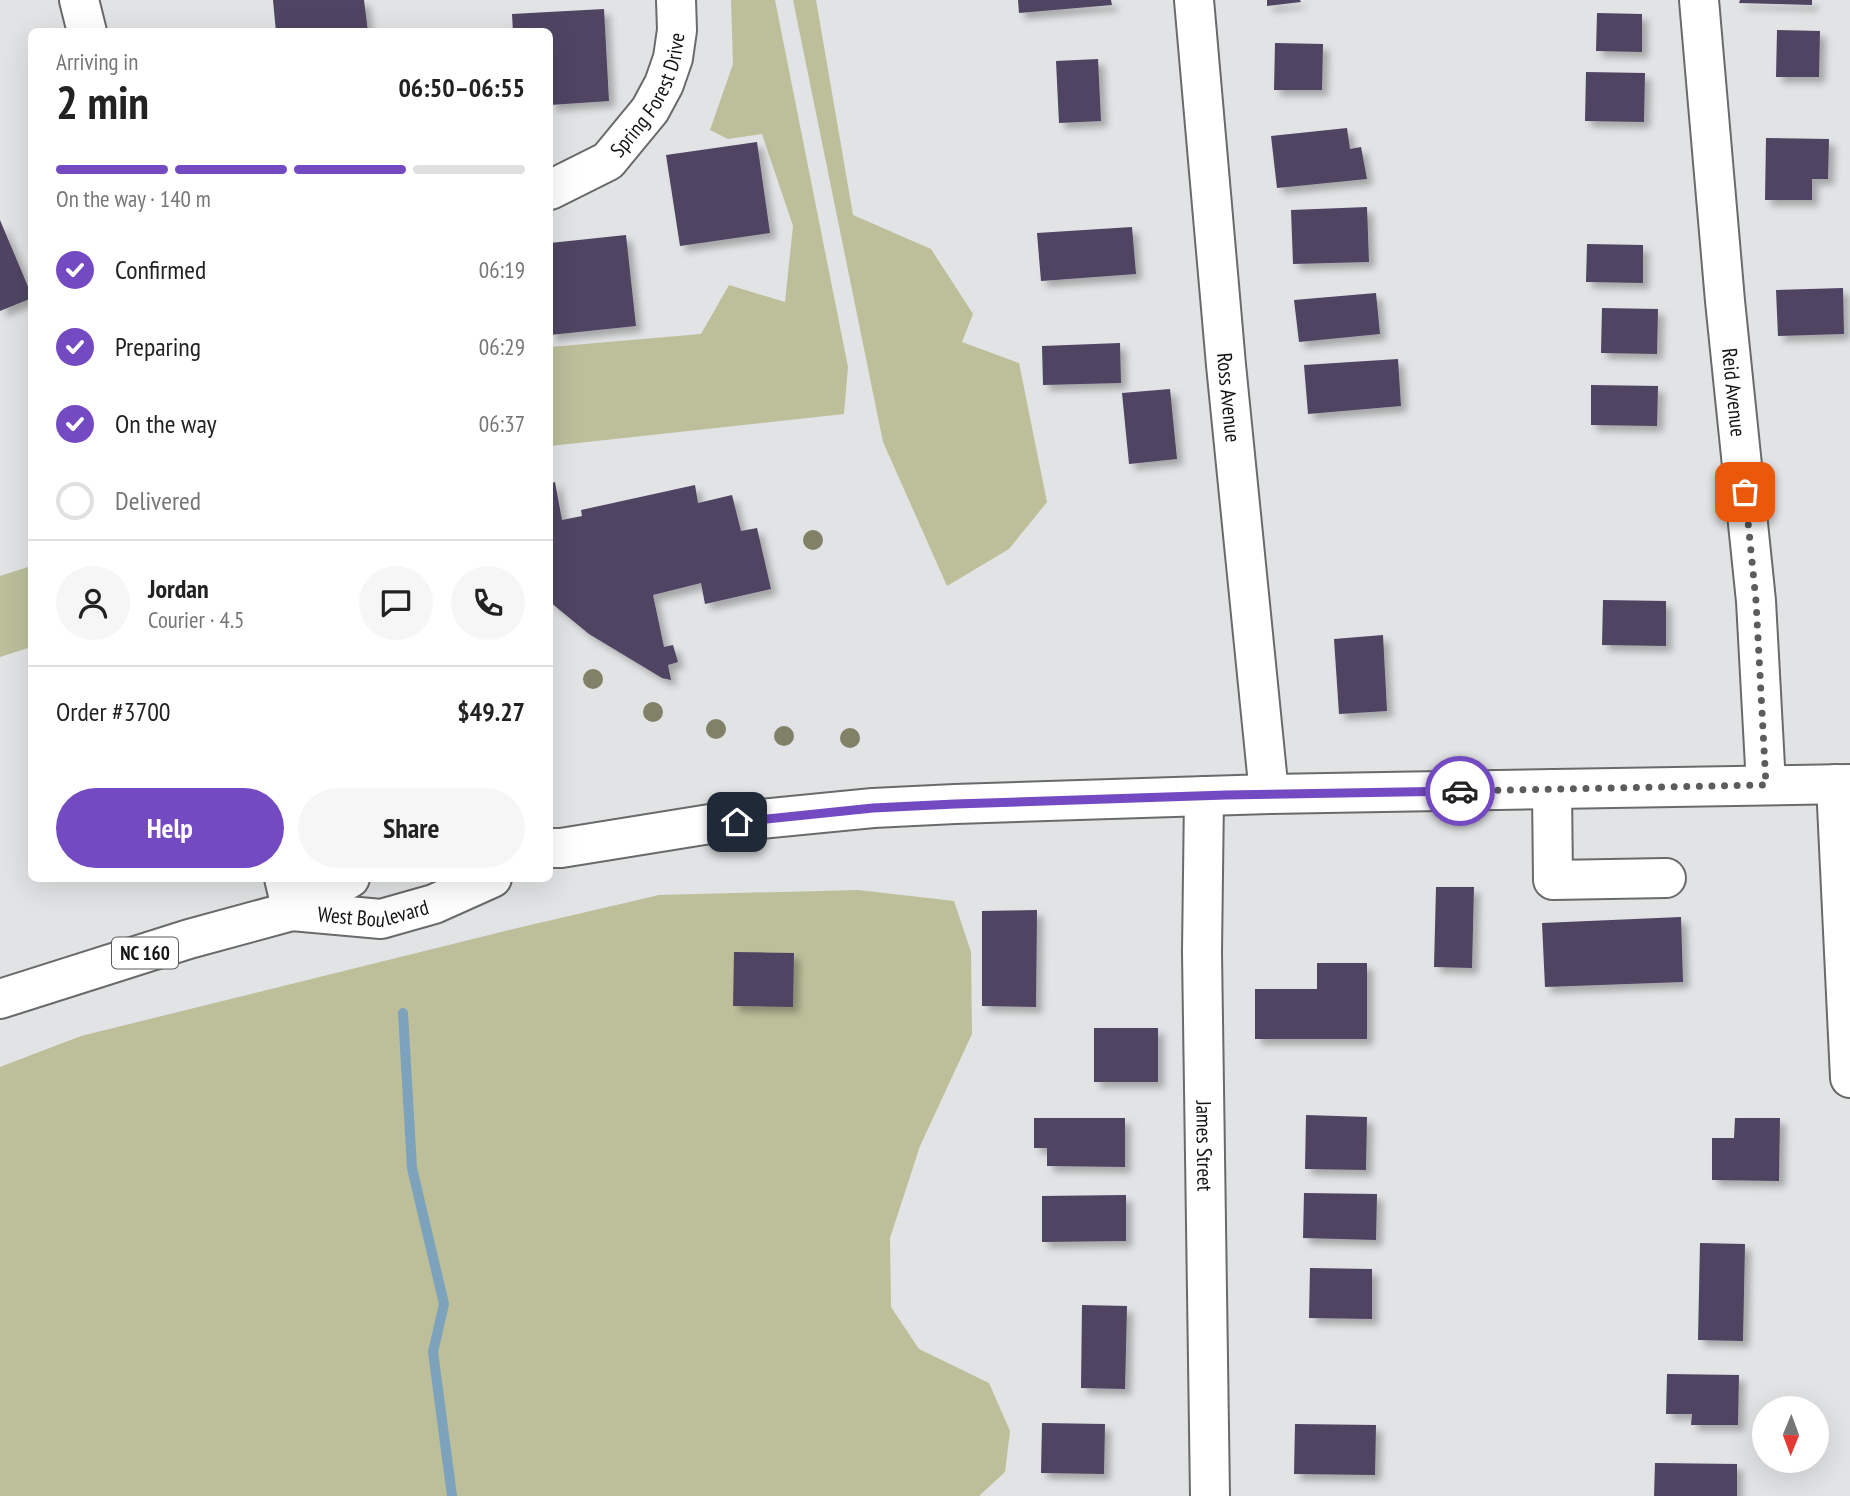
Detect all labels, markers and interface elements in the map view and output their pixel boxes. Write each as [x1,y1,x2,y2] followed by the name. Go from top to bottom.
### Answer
[604,31,690,162] street label: Spring Forest Drive
[56,47,138,76] text: Arriving in
[398,71,525,104] text: 06:50–06:55
[56,72,149,132] text: 2 min
[56,184,211,213] text: On the way · 140 m
[56,251,94,289] icon: check
[115,253,206,286] text: Confirmed
[479,255,525,284] text: 06:19
[56,328,94,366] icon: check
[115,330,201,363] text: Preparing
[479,332,525,361] text: 06:29
[1716,347,1752,438] street label: Reid Avenue
[1211,352,1247,443] street label: Ross Avenue
[56,405,94,443] icon: check
[115,407,217,440] text: On the way
[479,409,525,438] text: 06:37
[1715,462,1775,522] pin
[1726,473,1764,511] icon: bag
[115,484,201,517] text: Delivered
[56,566,130,640] button: person
[359,566,433,640] button: chat
[451,566,525,640] button: phone
[148,572,209,605] text: Jordan
[148,605,244,634] text: Courier · 4.5
[56,695,171,728] text: Order #3700
[457,695,525,728] text: $49.27
[1425,756,1495,826] courier
[1441,772,1479,810] icon: car
[56,788,284,868] button: Help
[298,788,525,868] button: Share
[707,792,767,852] pin
[718,803,756,841] icon: home
[317,893,432,933] street label: West Boulevard
[112,937,178,968] road number: NC 160
[1191,1099,1219,1192] street label: James Street
[1752,1396,1829,1474] north arrow
[1752,1396,1829,1473] map controls

